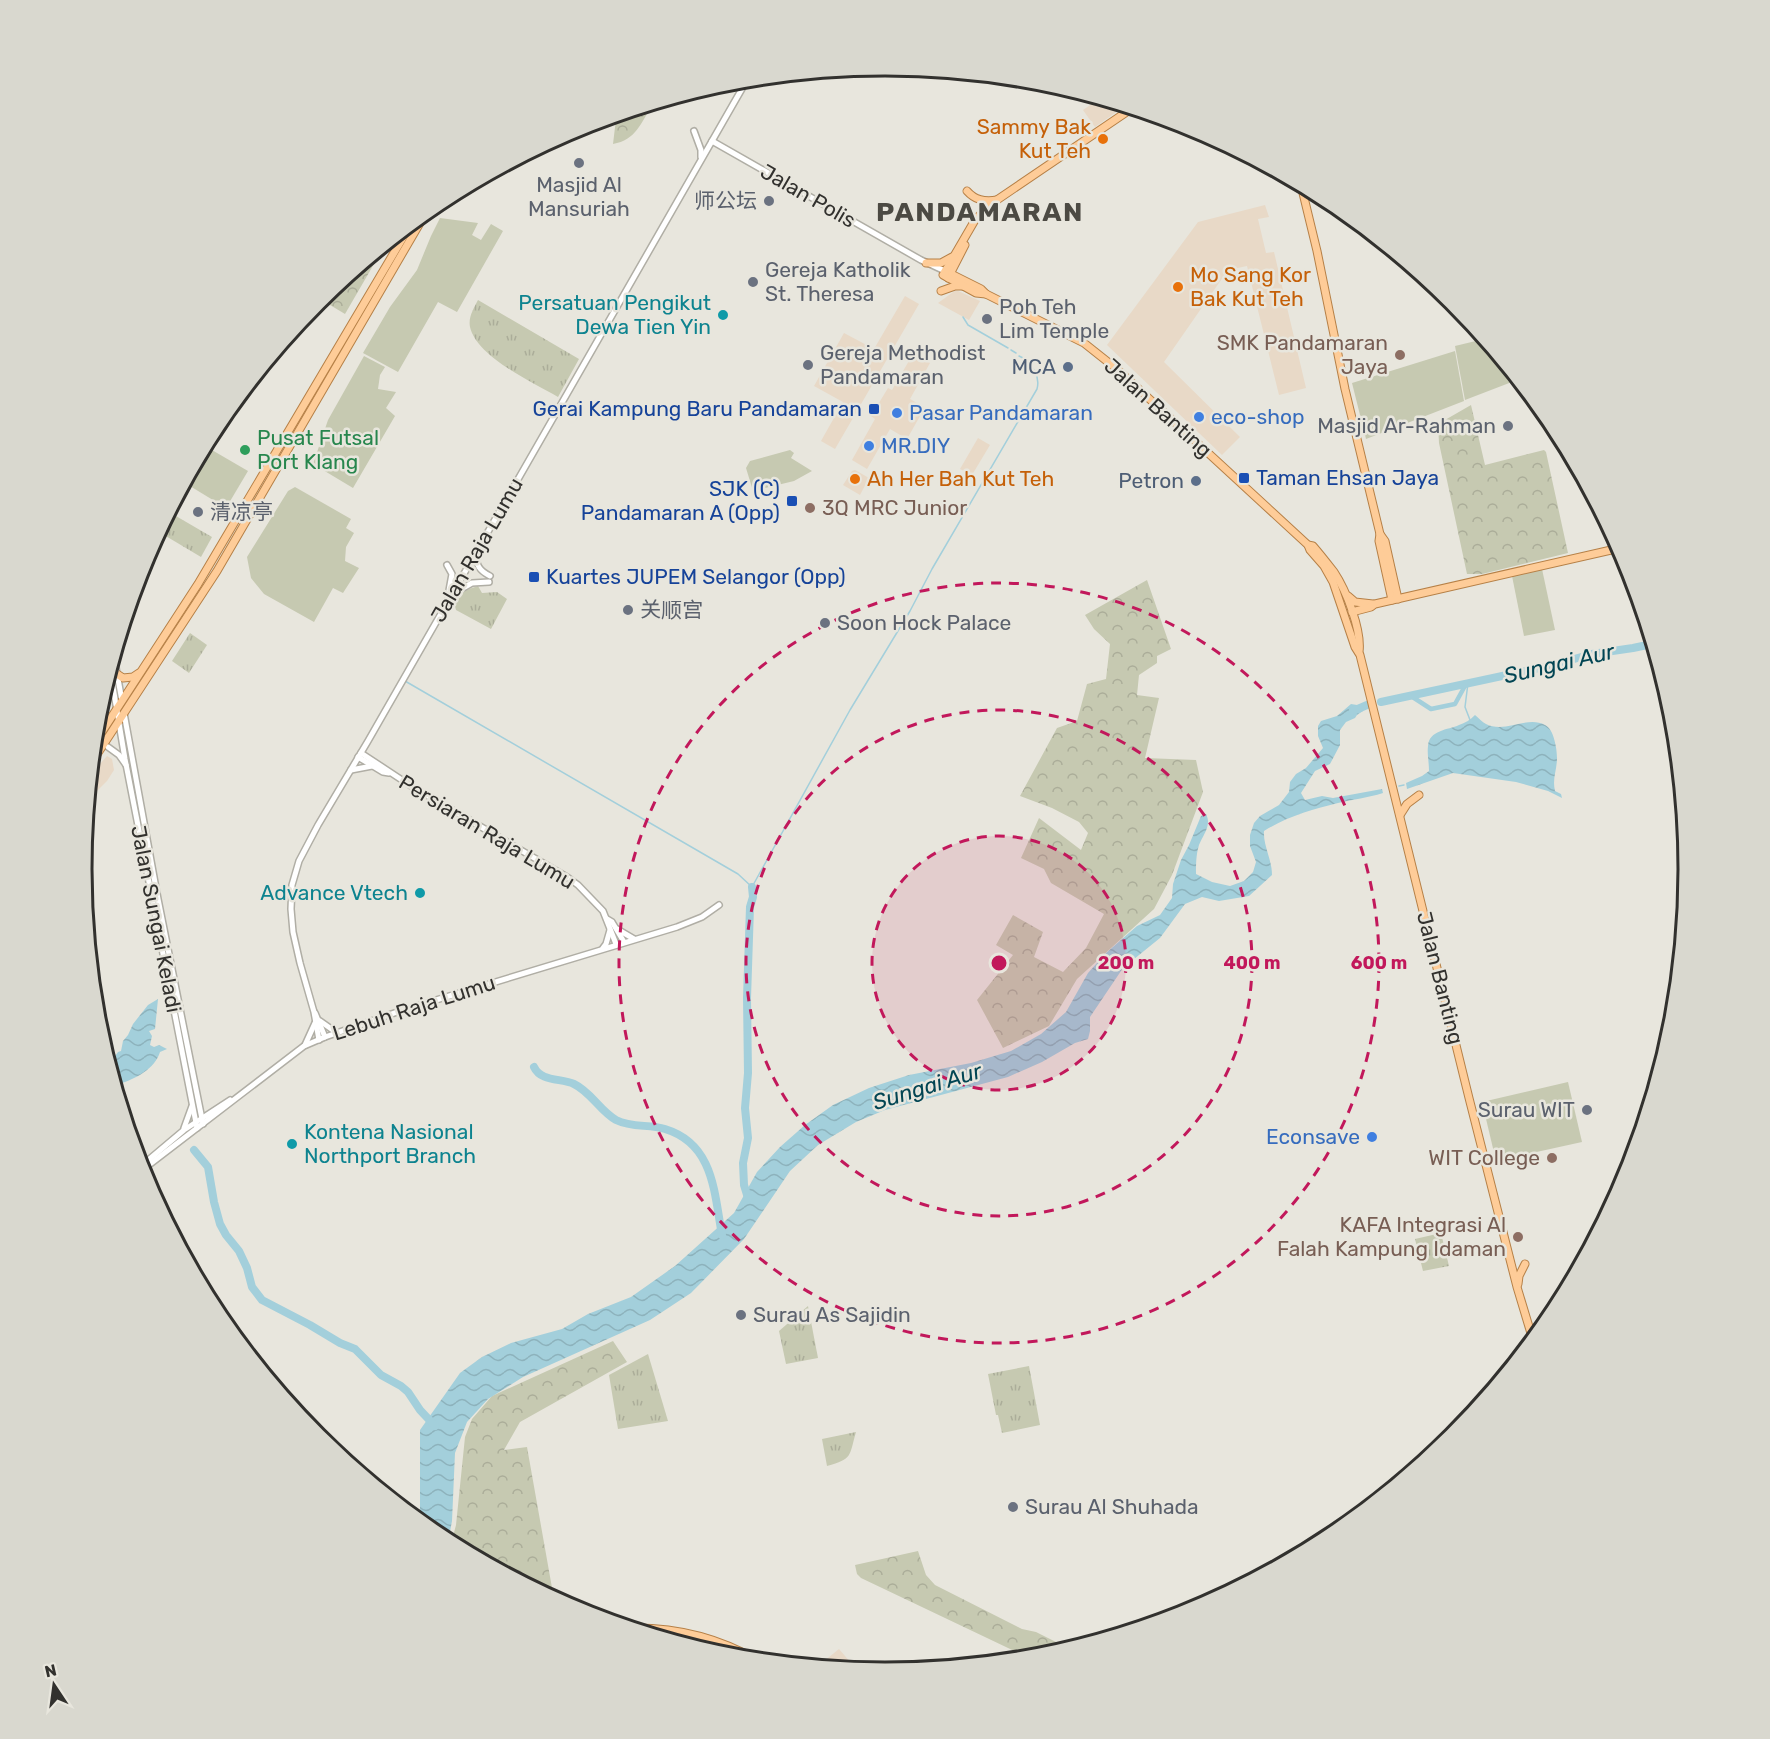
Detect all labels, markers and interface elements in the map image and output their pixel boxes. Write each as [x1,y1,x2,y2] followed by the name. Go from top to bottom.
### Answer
[977,114,1091,163] place label: Sammy Bak Kut Teh
[1096,132,1110,146] marker: Sammy Bak Kut Teh
[572,156,586,170] marker: Masjid Al Mansuriah
[756,158,860,233] street label: Jalan Polis
[528,172,630,221] place label: Masjid Al Mansuriah
[694,188,757,213] place label: 师公坛
[762,194,776,208] marker: 师公坛
[876,196,1084,228] district label: PANDAMARAN
[765,257,911,306] place label: Gereja Katholik St. Theresa
[1190,262,1311,311] place label: Mo Sang Kor Bak Kut Teh
[746,275,760,289] marker: Gereja Katholik St. Theresa
[1171,280,1185,294] marker: Mo Sang Kor Bak Kut Teh
[518,290,711,339] place label: Persatuan Pengikut Dewa Tien Yin
[999,294,1109,343] place label: Poh Teh Lim Temple
[716,308,730,322] marker: Persatuan Pengikut Dewa Tien Yin
[980,312,994,326] marker: Poh Teh Lim Temple
[1217,330,1388,379] place label: SMK Pandamaran Jaya
[820,340,986,389] place label: Gereja Methodist Pandamaran
[1393,348,1407,362] marker: SMK Pandamaran Jaya
[1099,353,1217,462] street label: Jalan Banting
[1011,354,1056,379] place label: MCA
[801,358,815,372] marker: Gereja Methodist Pandamaran
[1061,360,1075,374] marker: MCA
[533,396,862,421] place label: Gerai Kampung Baru Pandamaran
[909,400,1093,425] place label: Pasar Pandamaran
[867,402,881,416] marker: Gerai Kampung Baru Pandamaran
[1211,404,1305,429] place label: eco-shop
[890,406,904,420] marker: Pasar Pandamaran
[1192,410,1206,424] marker: eco-shop
[1317,413,1496,438] place label: Masjid Ar-Rahman
[1501,419,1515,433] marker: Masjid Ar-Rahman
[257,425,379,474] place label: Pusat Futsal Port Klang
[881,433,950,458] place label: MR.DIY
[862,439,876,453] marker: MR.DIY
[238,443,252,457] marker: Pusat Futsal Port Klang
[1256,465,1439,490] place label: Taman Ehsan Jaya
[867,466,1054,491] place label: Ah Her Bah Kut Teh
[1118,468,1184,493] place label: Petron
[1237,471,1251,485] marker: Taman Ehsan Jaya
[848,472,862,486] marker: Ah Her Bah Kut Teh
[425,473,528,626] street label: Jalan Raja Lumu
[1189,474,1203,488] marker: Petron
[581,476,780,525] place label: SJK (C) Pandamaran A (Opp)
[785,494,799,508] marker: SJK (C) Pandamaran A (Opp)
[822,495,967,520] place label: 3Q MRC Junior
[210,499,273,524] place label: 清凉亭
[803,501,817,515] marker: 3Q MRC Junior
[191,505,205,519] marker: 清凉亭
[546,564,846,589] place label: Kuartes JUPEM Selangor (Opp)
[527,570,541,584] marker: Kuartes JUPEM Selangor (Opp)
[640,597,703,622] place label: 关顺宫
[621,603,635,617] marker: 关顺宫
[837,610,1011,635] place label: Soon Hock Palace
[818,616,832,630] marker: Soon Hock Palace
[1501,637,1619,689] water label: Sungai Aur
[395,769,580,894] street label: Persiaran Raja Lumu
[126,823,187,1015] street label: Jalan Sungai Keladi
[260,880,408,905] place label: Advance Vtech
[413,886,427,900] marker: Advance Vtech
[1412,909,1469,1047] street label: Jalan Banting
[1098,952,1154,974] text: 200 m
[1223,952,1281,974] text: 400 m
[1351,952,1407,974] text: 600 m
[989,953,1009,973] centre of rings
[329,969,498,1046] street label: Lebuh Raja Lumu
[869,1057,987,1116] water label: Sungai Aur
[1478,1097,1575,1122] place label: Surau WIT
[1580,1103,1594,1117] marker: Surau WIT
[304,1119,476,1168] place label: Kontena Nasional Northport Branch
[1266,1124,1360,1149] place label: Econsave
[1365,1130,1379,1144] marker: Econsave
[285,1137,299,1151] marker: Kontena Nasional Northport Branch
[1428,1145,1540,1170] place label: WIT College
[1545,1151,1559,1165] marker: WIT College
[1277,1212,1506,1261] place label: KAFA Integrasi Al Falah Kampung Idaman
[1511,1230,1525,1244] marker: KAFA Integrasi Al Falah Kampung Idaman
[753,1302,911,1327] place label: Surau As Sajidin
[734,1308,748,1322] marker: Surau As Sajidin
[1025,1494,1199,1519] place label: Surau Al Shuhada
[1006,1500,1020,1514] marker: Surau Al Shuhada
[24,1655,84,1715] north arrow
[43,1660,58,1681] text: N

